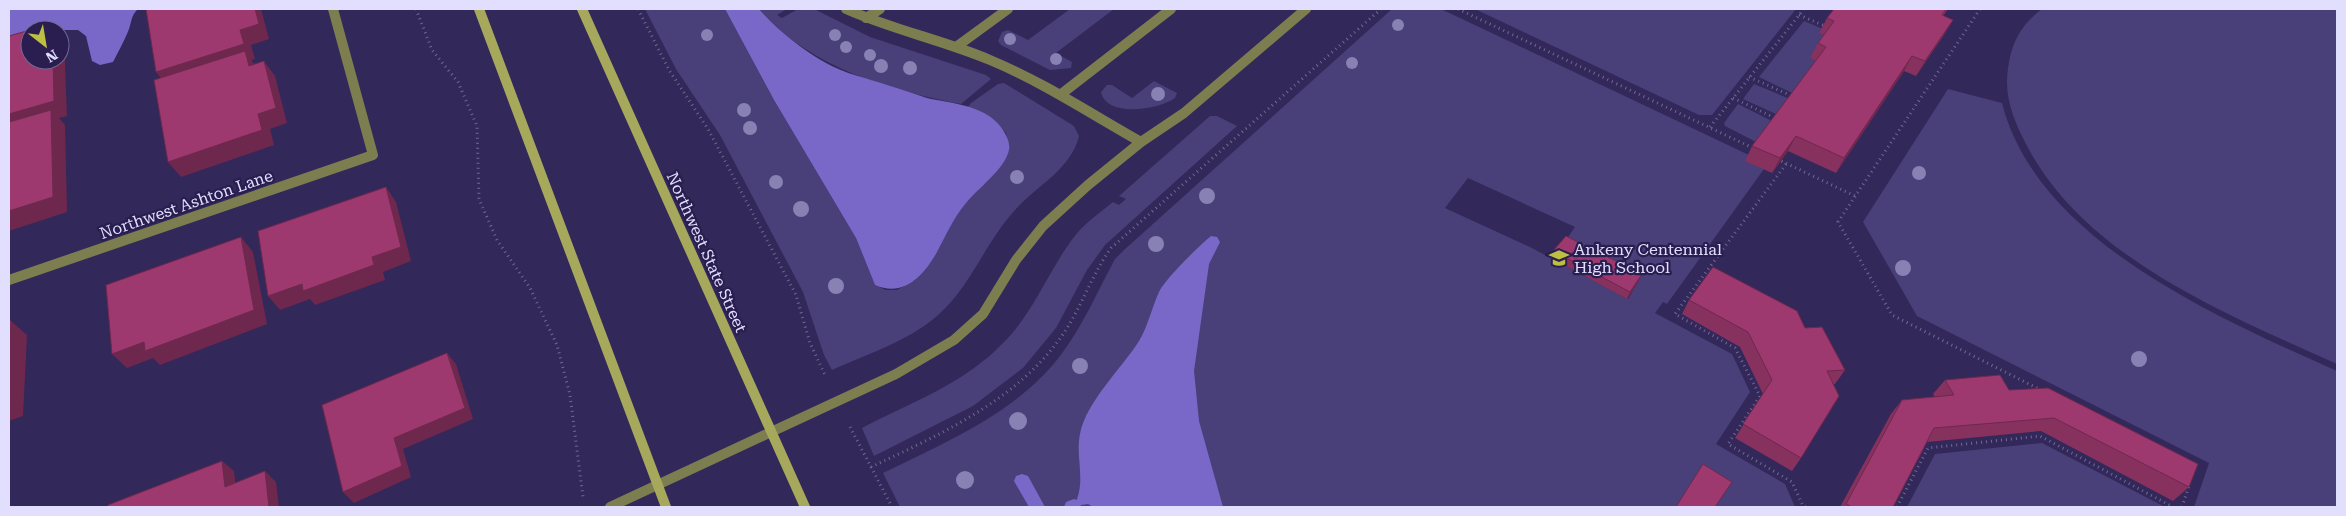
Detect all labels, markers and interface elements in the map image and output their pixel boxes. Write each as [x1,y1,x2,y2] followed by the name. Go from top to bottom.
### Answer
[20,20,70,70] north arrow
[43,47,60,66] text: N
[97,166,275,243] street label: Northwest Ashton Lane
[663,169,751,335] street label: Northwest State Street
[1574,240,1722,277] place label: Ankeny Centennial High School
[1548,247,1570,269] school or university icon: Ankeny Centennial High School

